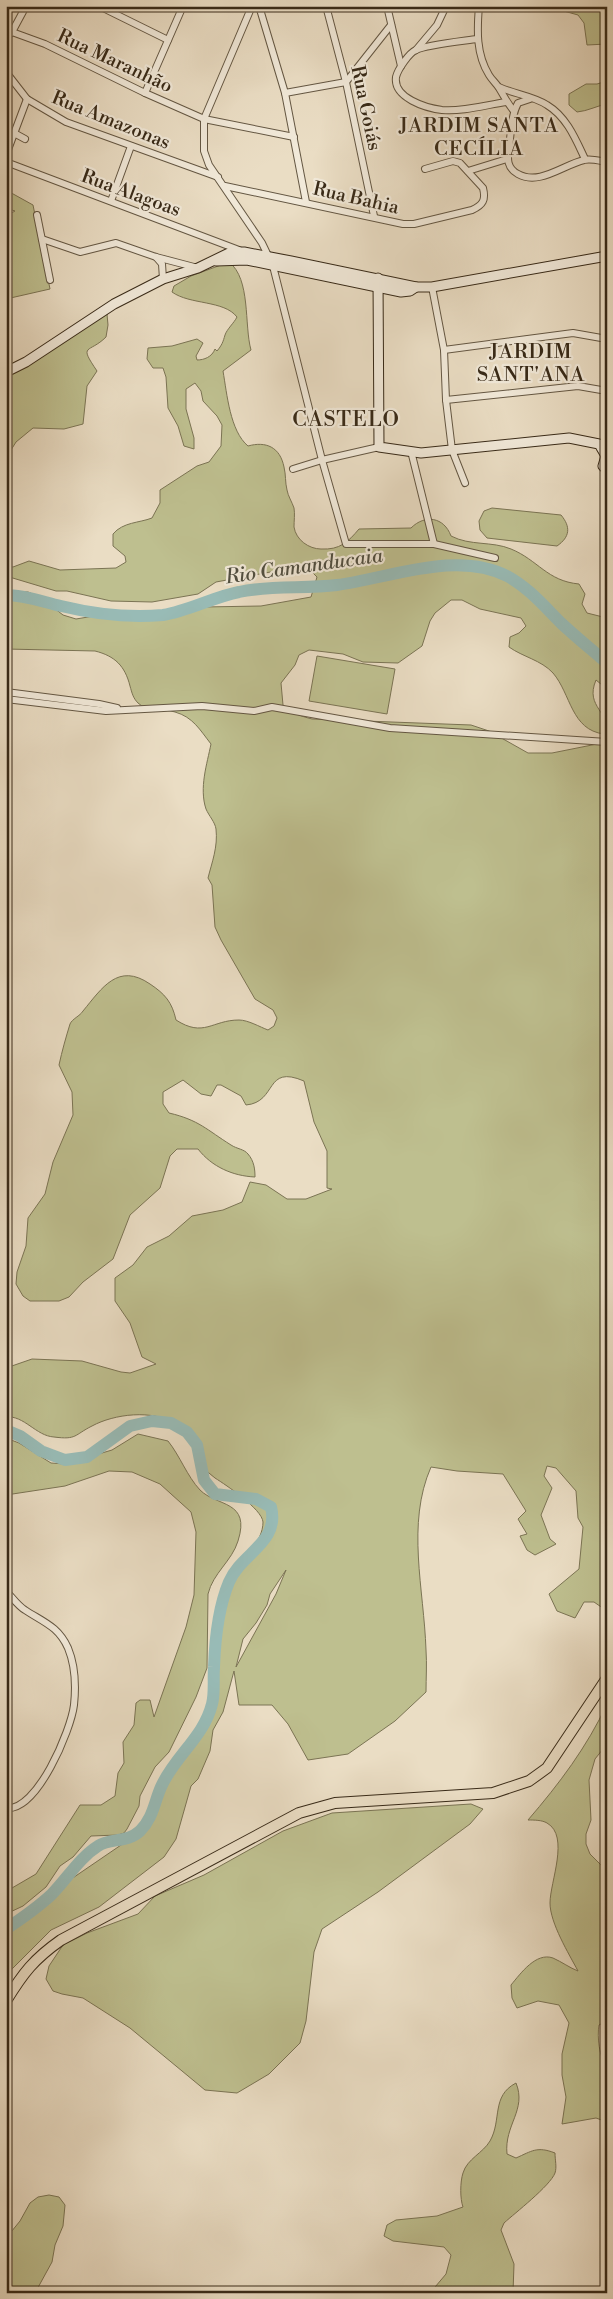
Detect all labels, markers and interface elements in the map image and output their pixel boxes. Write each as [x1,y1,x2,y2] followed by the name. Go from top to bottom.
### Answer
[53,24,177,98] street label: Rua Maranhão
[345,63,387,153] street label: Rua Goiás
[48,85,174,155] street label: Rua Amazonas
[398,114,559,162] district label: JARDIM SANTA CECÍLIA
[78,164,184,222] street label: Rua Alagoas
[311,176,402,220] street label: Rua Bahia
[477,340,586,388] district label: JARDIM SANT'ANA
[292,407,400,433] district label: CASTELO
[223,543,385,591] water label: Rio Camanducaia

